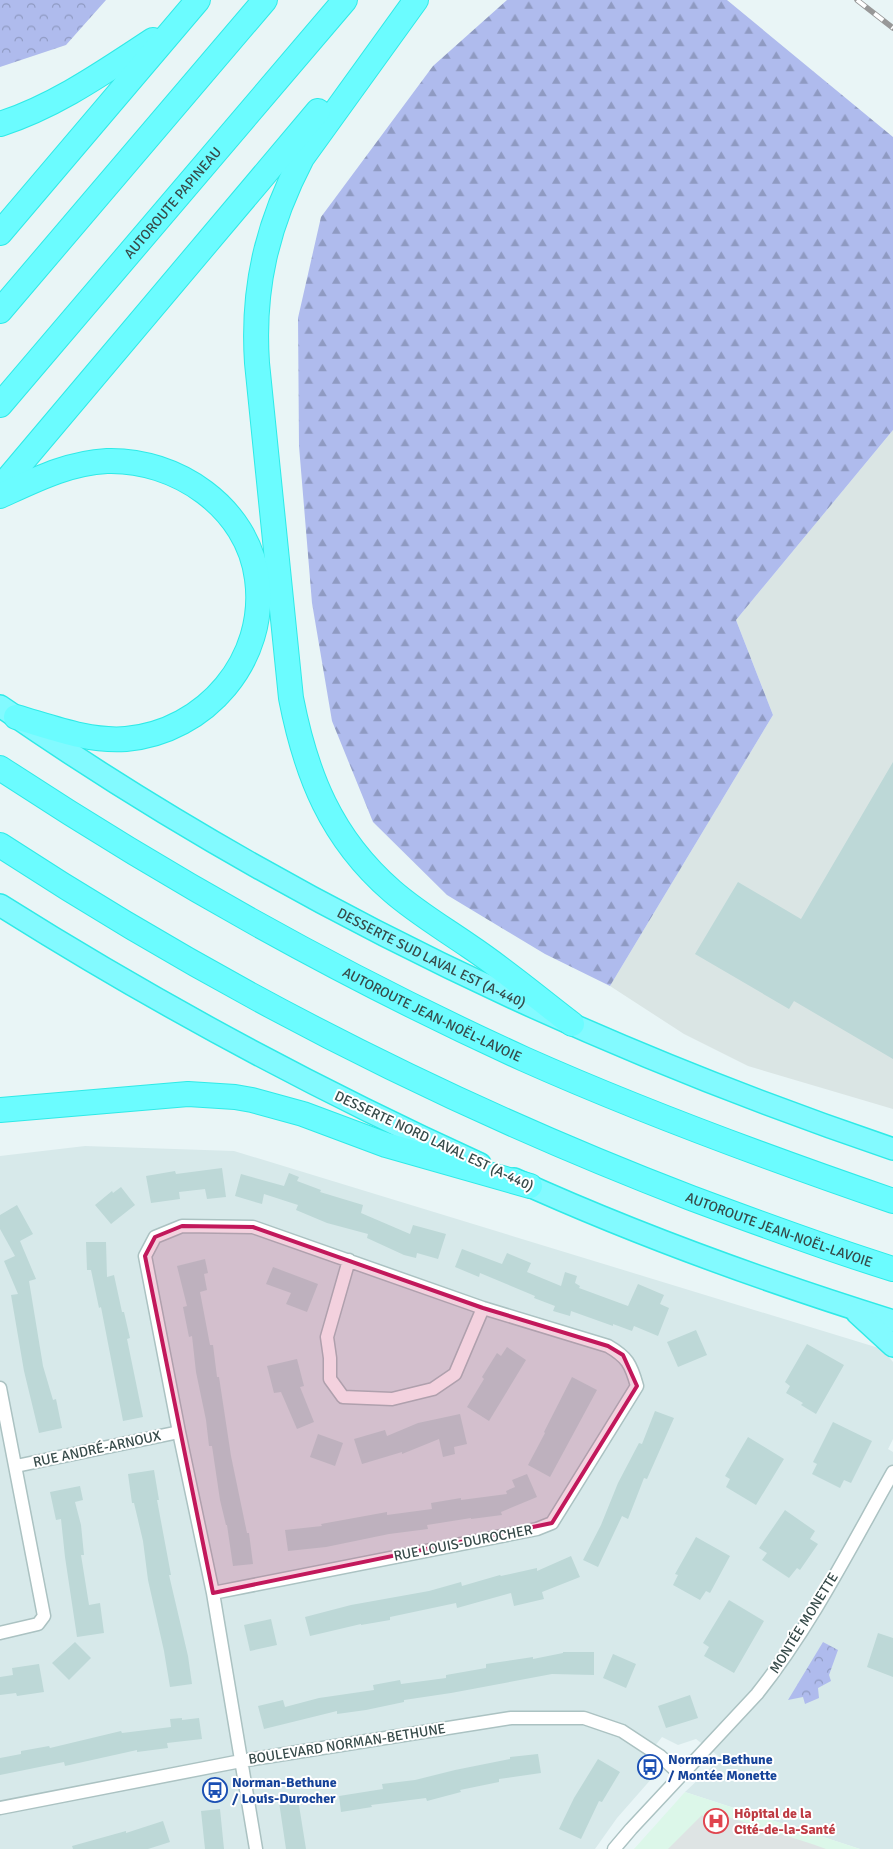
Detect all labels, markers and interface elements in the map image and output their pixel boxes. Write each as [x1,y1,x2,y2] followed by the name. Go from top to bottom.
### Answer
[120,143,225,262] street label: AUTOROUTE PAPINEAU
[334,904,528,1011] street label: DESSERTE SUD LAVAL EST (A-440)
[340,963,525,1065] street label: AUTOROUTE JEAN-NOËL-LAVOIE
[332,1087,536,1195] street label: DESSERTE NORD LAVAL EST (A-440)
[683,1188,875,1271] street label: AUTOROUTE JEAN-NOËL-LAVOIE
[32,1427,162,1471] street label: RUE ANDRÉ-ARNOUX
[392,1521,534,1565] street label: RUE LOUIS-DUROCHER
[766,1569,842,1677] street label: MONTÉE MONETTE
[247,1720,447,1768] street label: BOULEVARD NORMAN-BETHUNE
[668,1751,777,1784] place label: Norman-Bethune / Montée Monette
[637,1754,663,1780] bus stop icon: Norman-Bethune / Montée Monette
[232,1774,337,1807] place label: Norman-Bethune / Louis-Durocher
[202,1777,228,1803] bus stop icon: Norman-Bethune / Louis-Durocher
[734,1805,835,1838] place label: Hôpital de la Cité-de-la-Santé
[703,1808,729,1834] hospital icon: Hôpital de la Cité-de-la-Santé

